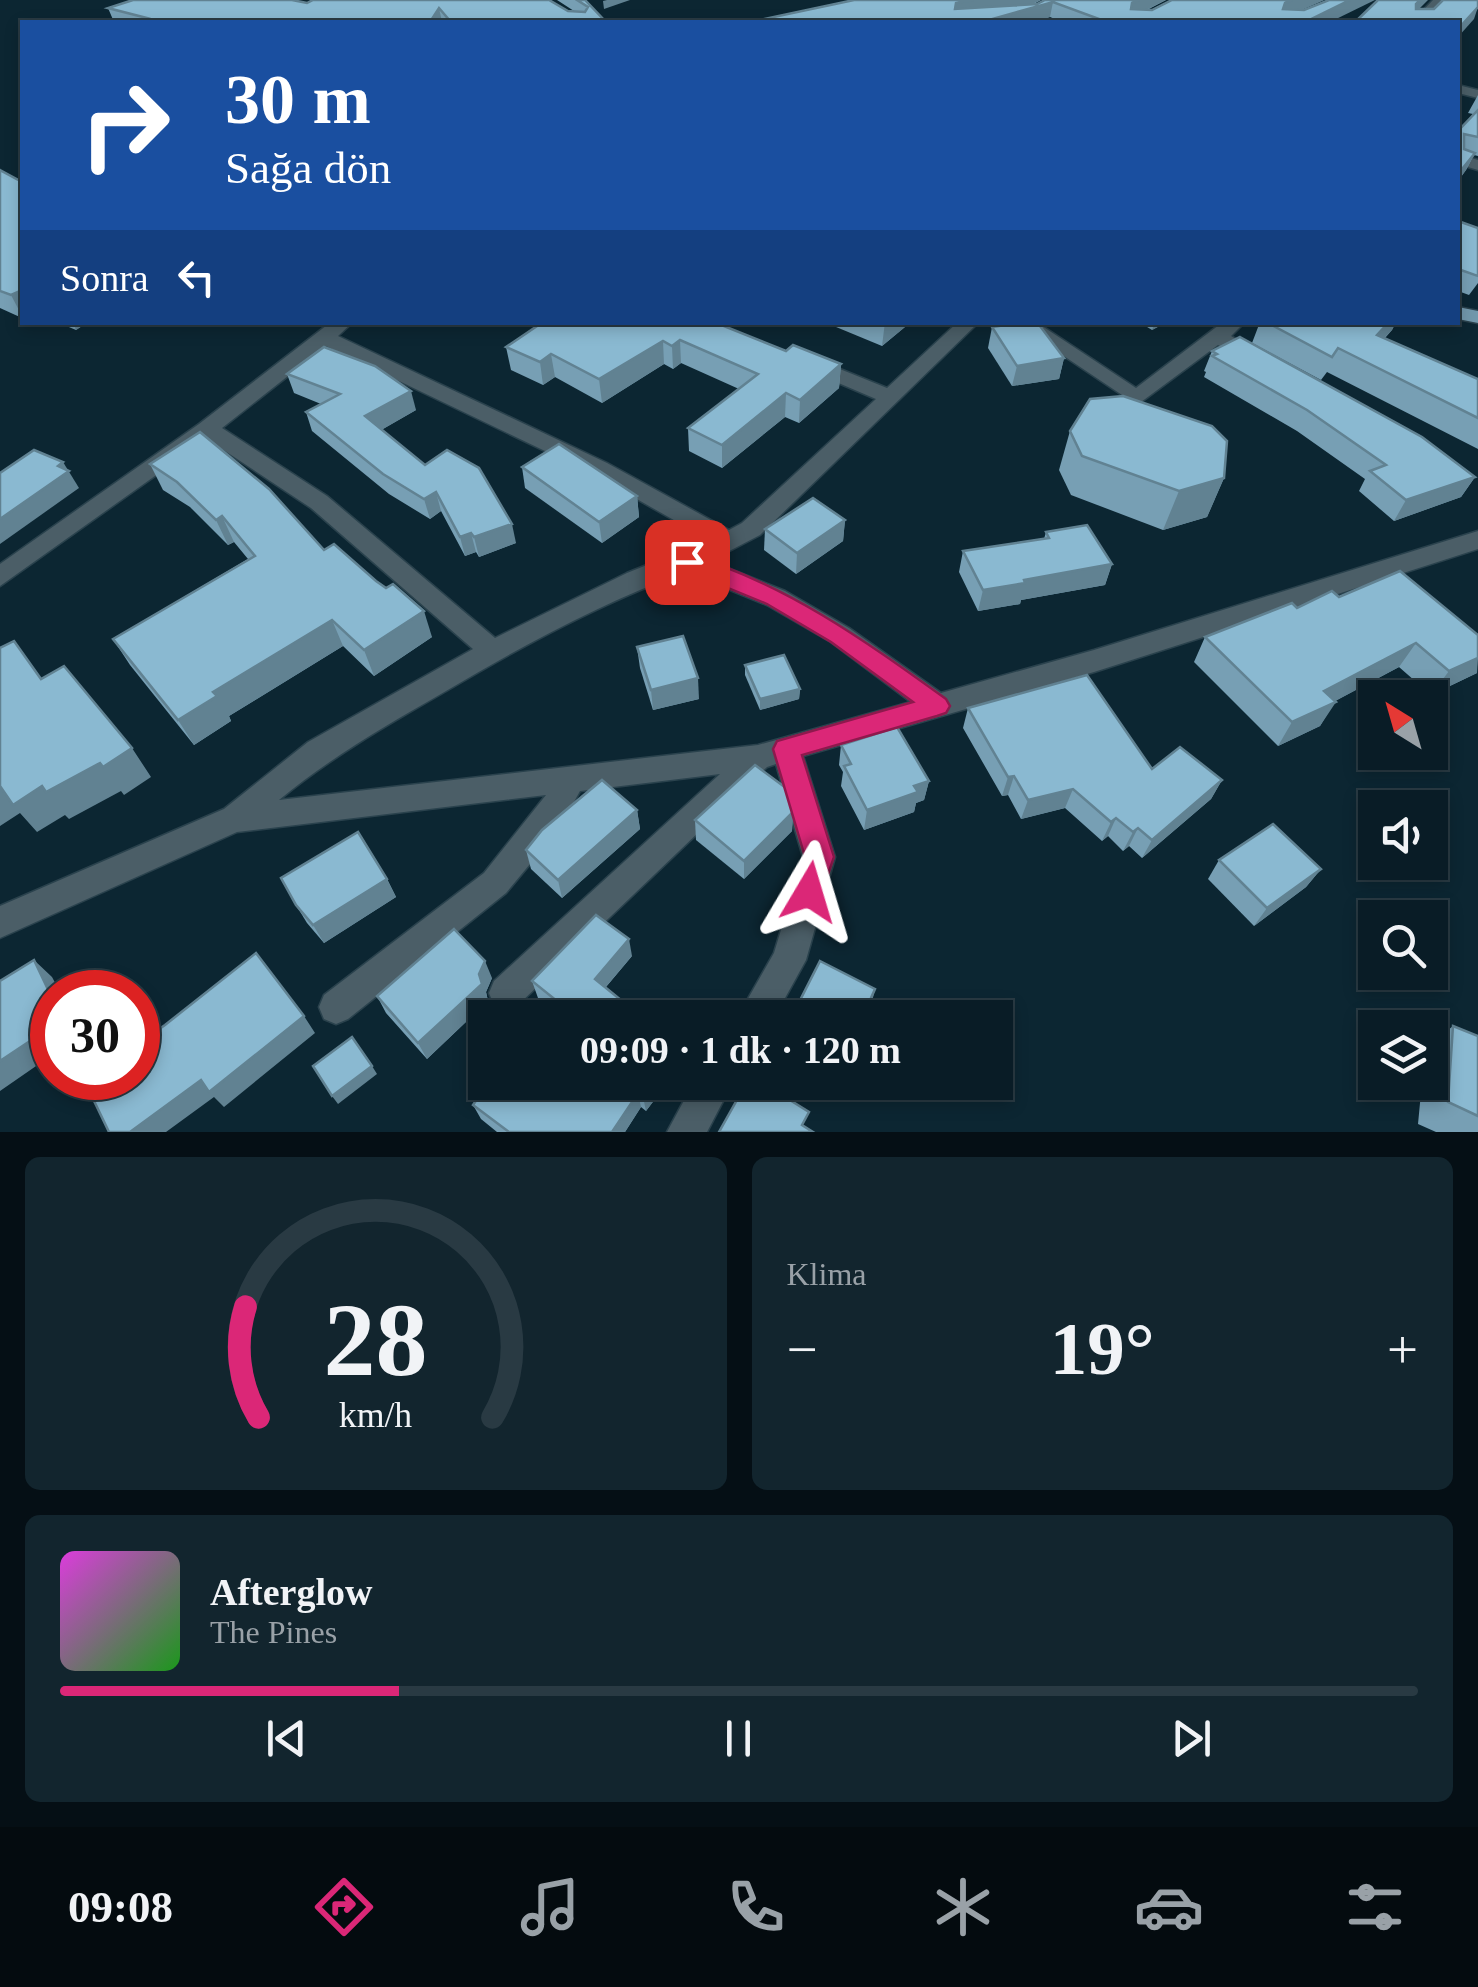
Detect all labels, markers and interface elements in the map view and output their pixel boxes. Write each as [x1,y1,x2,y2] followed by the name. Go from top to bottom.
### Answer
[60,60,190,190] icon: right
[225,61,371,138] text: 30 m
[225,143,391,193] text: Sağa dön
[169,250,224,305] icon: left
[60,257,149,299] text: Sonra
[645,520,730,605] pin
[660,535,715,590] icon: arrive
[1358,680,1448,770] north arrow
[1358,680,1448,1100] map controls
[1358,790,1448,880] button: sound
[757,840,861,944] position arrow
[1358,900,1448,990] button: search
[30,970,160,1100] speed limit sign: 30
[1358,1010,1448,1100] button: layers
[580,1029,901,1071] text: 09:09 · 1 dk · 120 m
[787,1256,866,1292] text: Klima
[324,1282,428,1397] text: 28
[1050,1307,1155,1390] text: 19°
[787,1319,818,1380] text: −
[1387,1319,1418,1380] text: +
[339,1395,413,1435] text: km/h
[210,1571,372,1613] text: Afterglow
[210,1614,337,1650] text: The Pines
[259,1711,314,1766] icon: previous
[711,1711,766,1766] icon: pause
[1164,1711,1219,1766] icon: next
[309,1872,379,1942] icon: directions
[515,1872,585,1942] icon: music
[721,1872,791,1942] icon: phone
[928,1872,998,1942] icon: climate
[1134,1872,1204,1942] icon: car
[1340,1872,1410,1942] icon: filters
[68,1882,173,1932] text: 09:08

